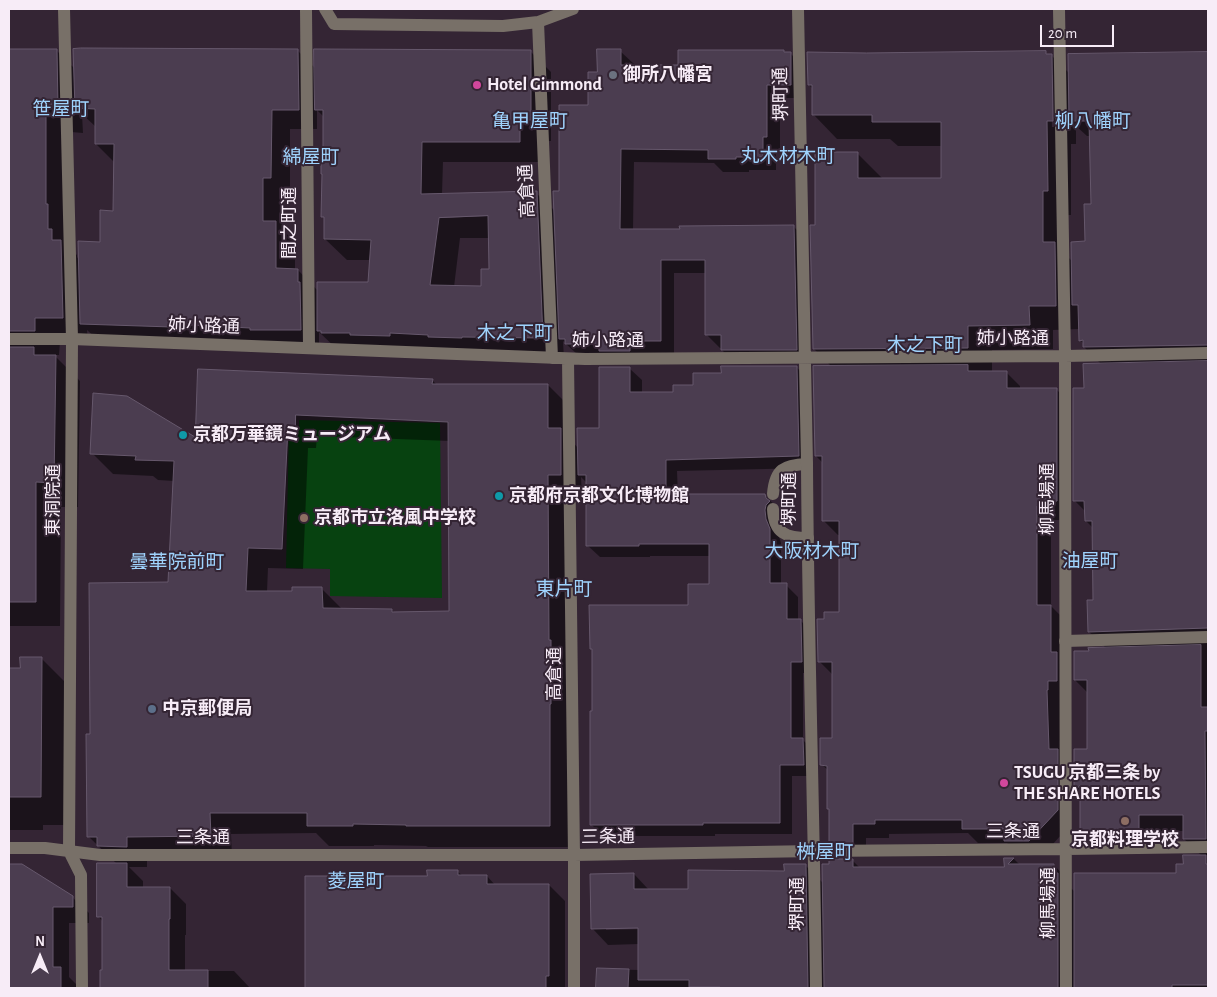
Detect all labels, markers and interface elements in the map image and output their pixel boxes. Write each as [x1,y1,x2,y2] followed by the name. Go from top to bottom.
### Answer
[1042,15,1116,47] scale bar
[1048,26,1077,41] text: 20 m
[623,64,713,86] place label: 御所八幡宮
[770,67,792,121] street label: 堺町通
[607,69,619,81] marker: 御所八幡宮
[487,74,602,96] place label: Hotel Gimmond
[471,79,483,91] marker: Hotel Gimmond
[33,98,89,120] district label: 笹屋町
[492,110,568,132] district label: 亀甲屋町
[1055,110,1131,132] district label: 柳八幡町
[741,145,835,167] district label: 丸木材木町
[283,146,339,168] district label: 綿屋町
[515,163,539,219] street label: 高倉通
[279,187,301,259] street label: 間之町通
[168,314,240,338] street label: 姉小路通
[477,322,553,344] district label: 木之下町
[977,328,1049,350] street label: 姉小路通
[572,330,644,352] street label: 姉小路通
[887,334,963,356] district label: 木之下町
[193,424,391,446] place label: 京都万華鏡ミュージアム
[177,429,189,441] marker: 京都万華鏡ミュージアム
[1037,463,1059,535] street label: 柳馬場通
[43,464,65,536] street label: 東洞院通
[779,472,801,526] street label: 堺町通
[509,485,689,507] place label: 京都府京都文化博物館
[493,490,505,502] marker: 京都府京都文化博物館
[314,507,476,529] place label: 京都市立洛風中学校
[298,512,310,524] marker: 京都市立洛風中学校
[765,540,859,562] district label: 大阪材木町
[1062,550,1118,572] district label: 油屋町
[130,551,224,573] district label: 曇華院前町
[536,578,592,600] district label: 東片町
[544,647,566,701] street label: 高倉通
[162,698,252,720] place label: 中京郵便局
[146,703,158,715] marker: 中京郵便局
[1014,762,1160,804] place label: TSUGU 京都三条 by THE SHARE HOTELS
[998,777,1010,789] marker: TSUGU 京都三条 by THE SHARE HOTELS
[1119,815,1131,827] marker: 京都料理学校
[986,821,1040,843] street label: 三条通
[581,826,635,848] street label: 三条通
[176,827,230,849] street label: 三条通
[1071,829,1179,851] place label: 京都料理学校
[797,841,853,863] district label: 桝屋町
[1038,867,1060,939] street label: 柳馬場通
[328,870,384,892] district label: 菱屋町
[787,877,809,931] street label: 堺町通
[15,932,65,982] north arrow
[35,935,45,949] text: N

